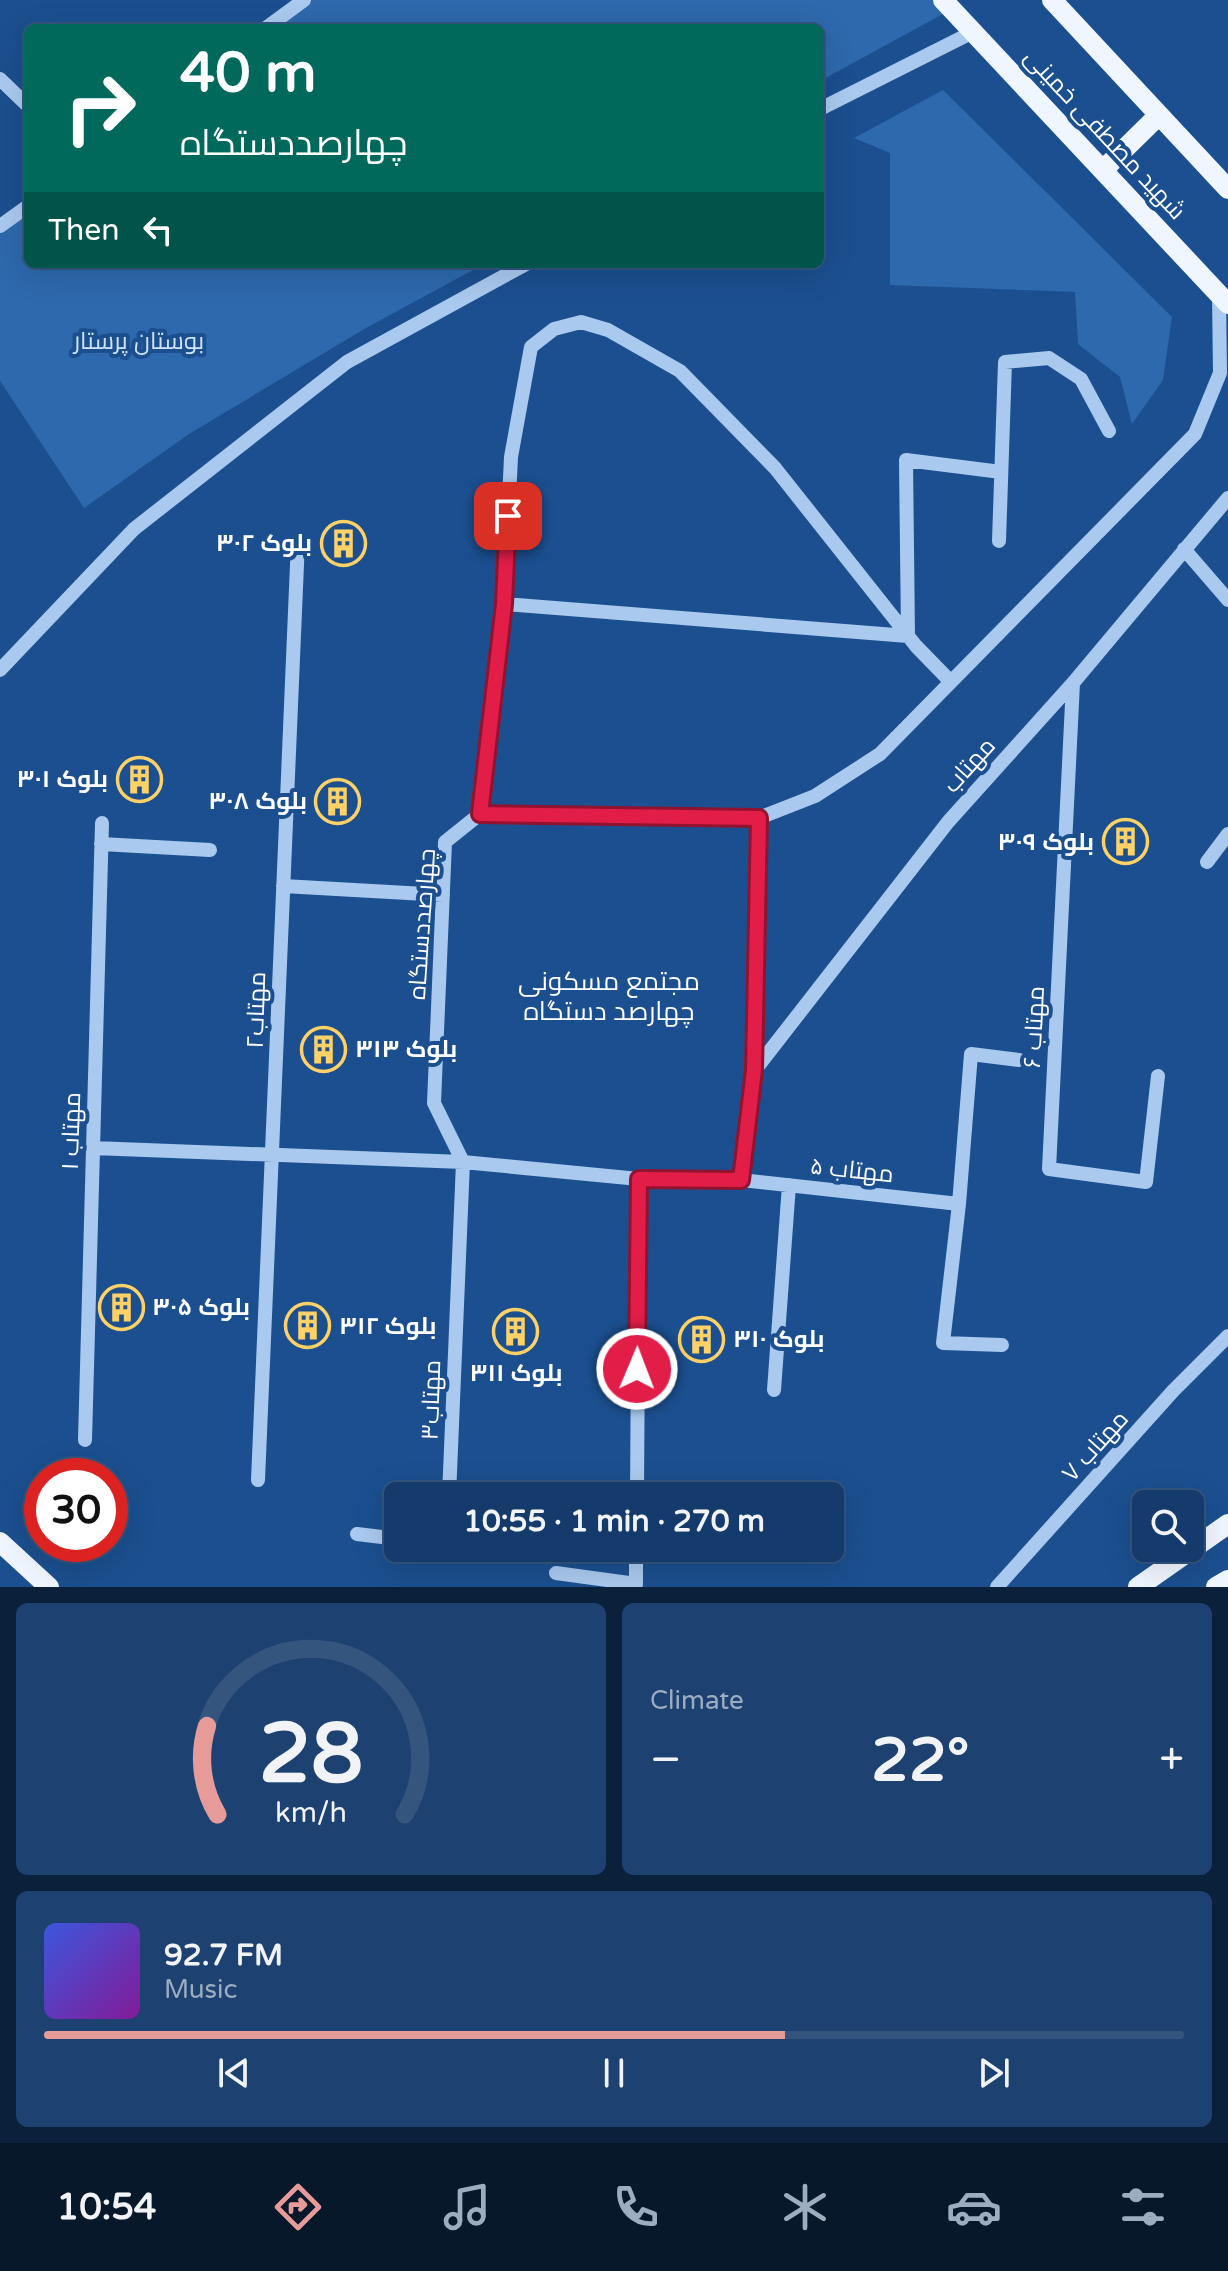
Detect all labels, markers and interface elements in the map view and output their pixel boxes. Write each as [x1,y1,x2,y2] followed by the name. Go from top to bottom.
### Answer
[180,40,316,107] text: 40 m
[1018,43,1191,226] street label: شهید مصطفی خمینی
[48,56,152,160] icon: right
[180,122,407,165] text: چهارصددستگاه
[136,208,180,252] icon: left
[48,212,120,249] text: Then
[72,327,204,357] park label: بوستان پرستار
[474,482,542,550] pin
[486,494,530,538] icon: arrive
[319,519,367,567] building icon: بلوک ۳۰۲
[216,529,312,558] place label: بلوک ۳۰۲
[937,732,1002,799] street label: مهتاب
[115,755,163,803] building icon: بلوک ۳۰۱
[16,765,108,794] place label: بلوک ۳۰۱
[314,777,362,825] building icon: بلوک ۳۰۸
[208,787,307,816] place label: بلوک ۳۰۸
[1101,818,1149,866] building icon: بلوک ۳۰۹
[997,828,1094,857] place label: بلوک ۳۰۹
[403,847,443,1001] street label: چهارصددستگاه
[518,966,700,1028] district label: مجتمع مسکونی چهارصد دستگاه
[241,971,272,1049] street label: مهتاب۲
[1018,985,1051,1069] street label: مهتاب ۶
[300,1025,348,1073] building icon: بلوک ۳۱۳
[355,1035,457,1064] place label: بلوک ۳۱۳
[56,1092,87,1171] street label: مهتاب ۱
[809,1152,895,1189] street label: مهتاب ۵
[97,1283,145,1331] building icon: بلوک ۳۰۵
[152,1293,250,1322] place label: بلوک ۳۰۵
[284,1302,332,1350] building icon: بلوک ۳۱۲
[492,1307,540,1355] building icon: بلوک ۳۱۱
[339,1312,436,1341] place label: بلوک ۳۱۲
[678,1315,726,1363] building icon: بلوک ۳۱۰
[733,1325,825,1354] place label: بلوک ۳۱۰
[595,1327,679,1411] position arrow
[416,1359,447,1441] street label: مهتاب۳
[470,1359,562,1388] place label: بلوک ۳۱۱
[1056,1405,1135,1488] street label: مهتاب ۷
[24,1458,128,1562] speed limit sign: 30
[1132,1490,1204,1562] map controls
[1132,1490,1204,1562] button: search
[463,1503,765,1540] text: 10:55 · 1 min · 270 m
[650,1685,744,1716] text: Climate
[259,1705,363,1805] text: 28
[871,1725,969,1797] text: 22°
[650,1734,681,1787] text: −
[1159,1734,1184,1787] text: +
[275,1796,347,1830] text: km/h
[164,1937,283,1974] text: 92.7 FM
[164,1974,237,2005] text: Music
[212,2051,256,2095] icon: previous
[592,2051,636,2095] icon: pause
[972,2051,1016,2095] icon: next
[270,2179,326,2235] icon: directions
[439,2179,495,2235] icon: music
[608,2179,664,2235] icon: phone
[777,2179,833,2235] icon: climate
[946,2179,1002,2235] icon: car
[1115,2179,1171,2235] icon: filters
[57,2186,156,2229] text: 10:54

